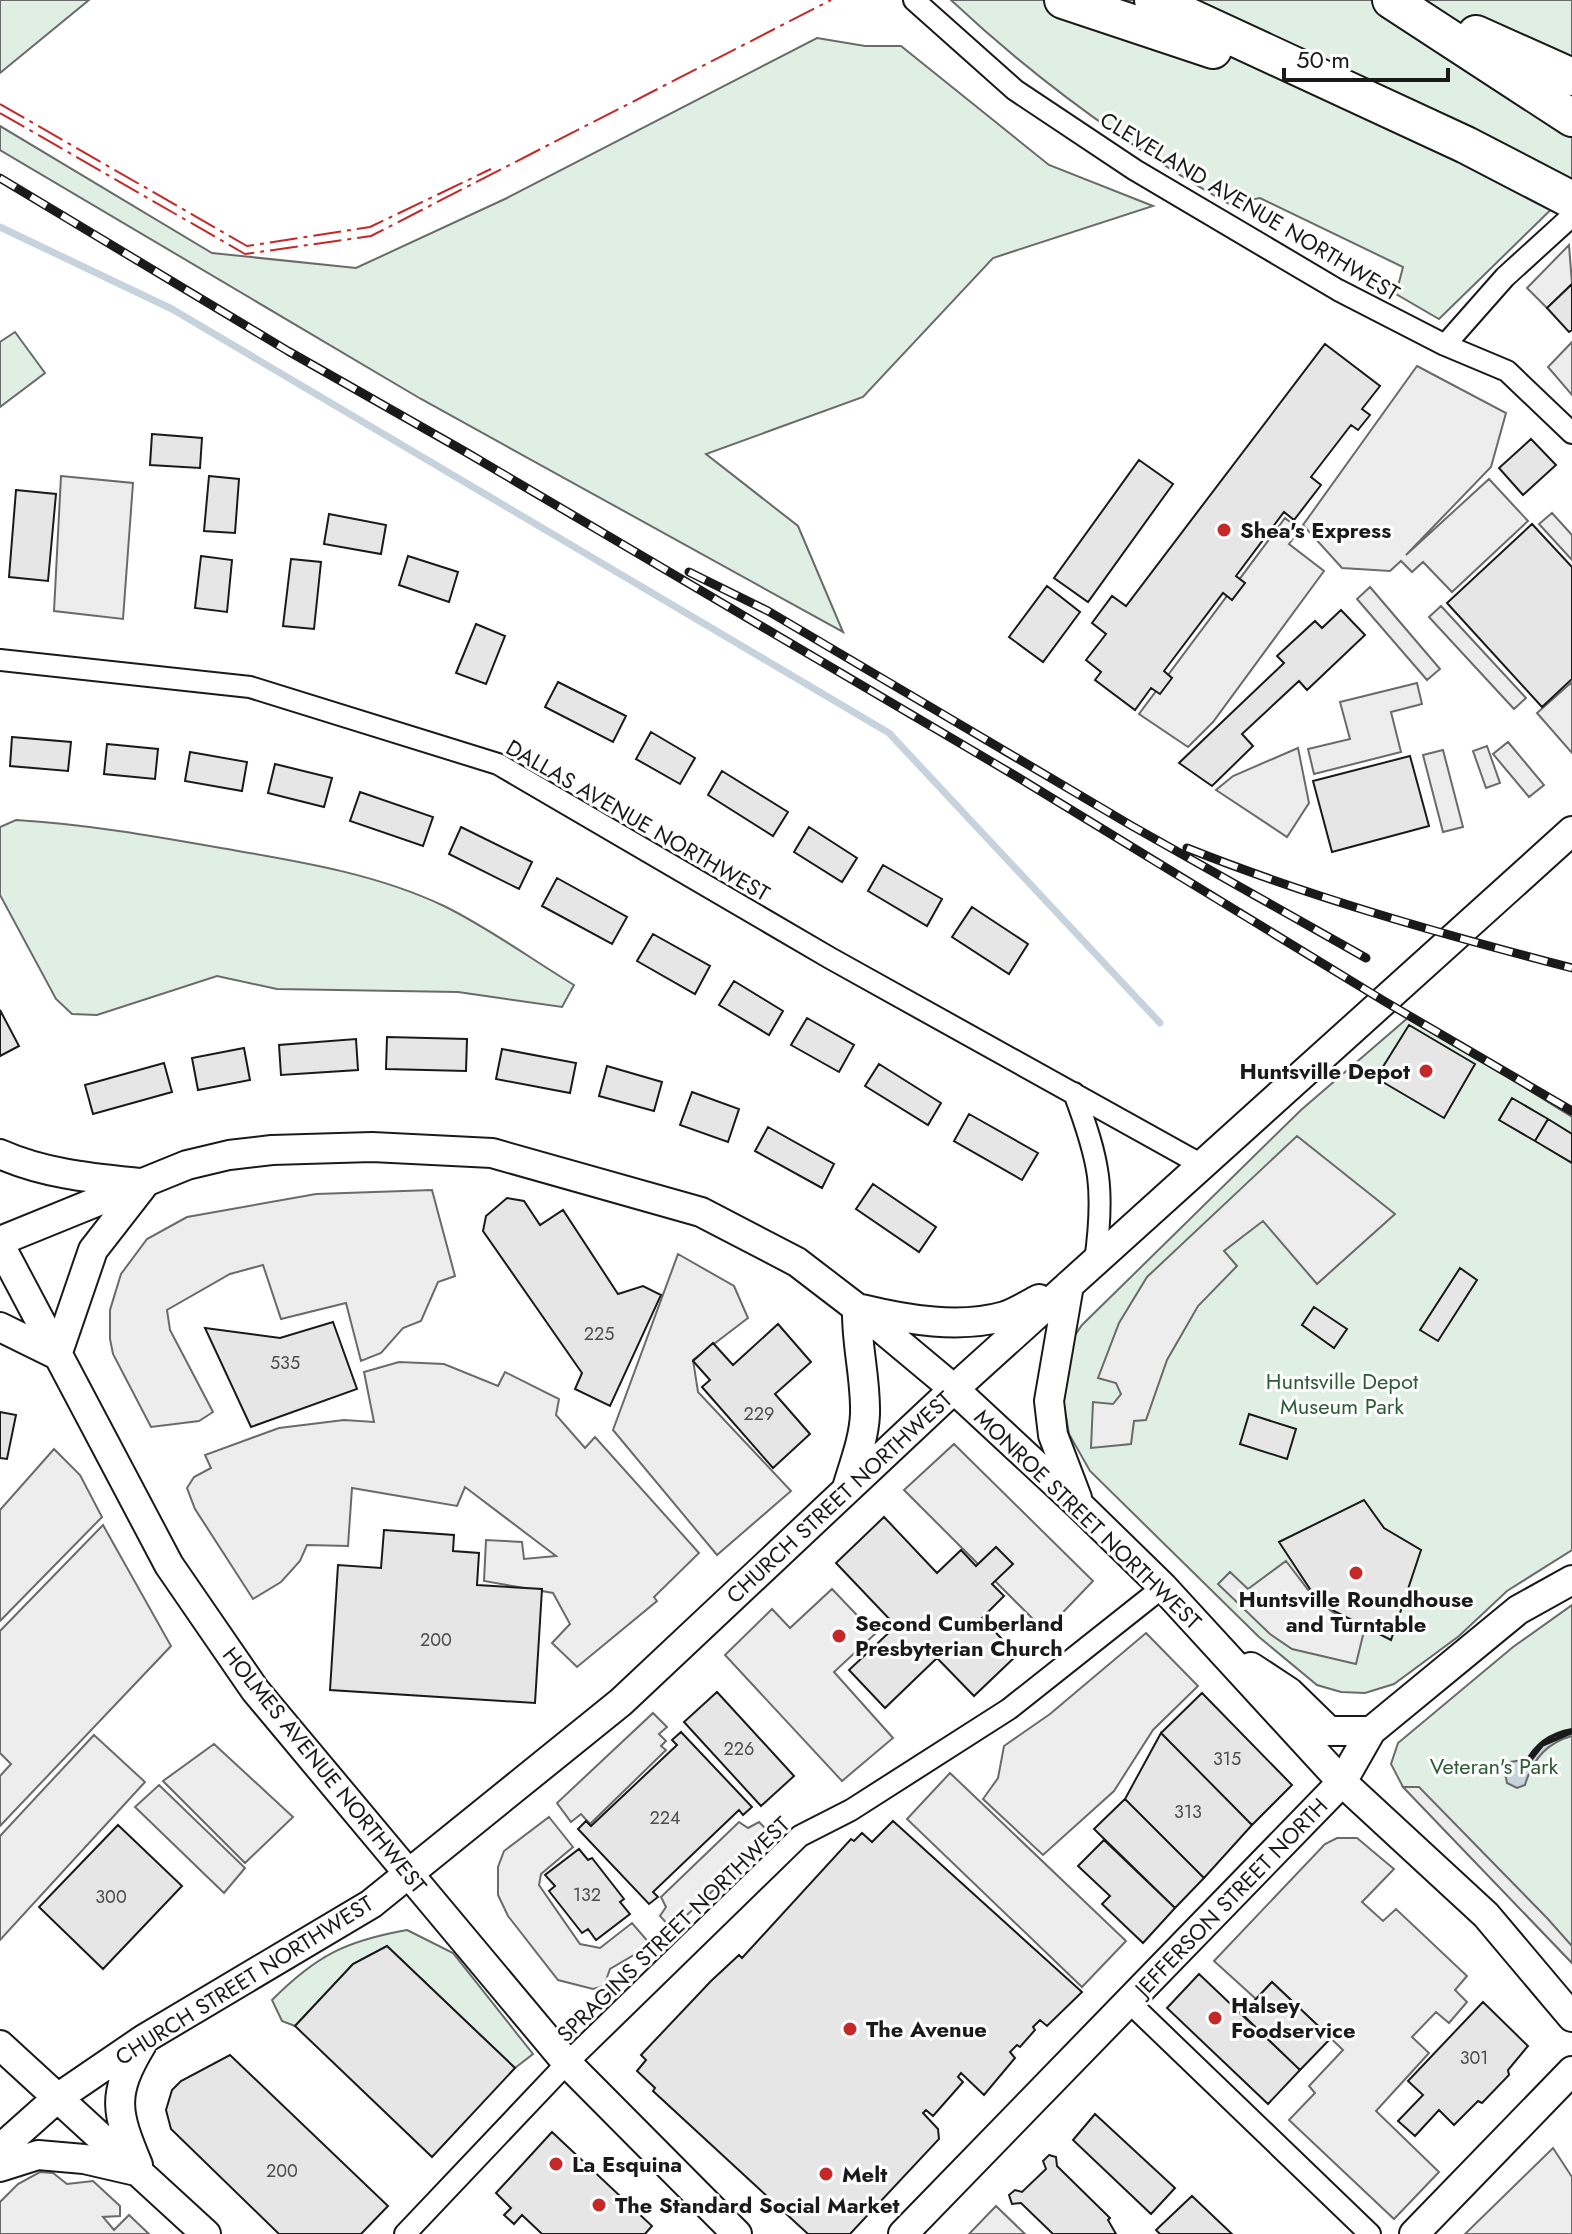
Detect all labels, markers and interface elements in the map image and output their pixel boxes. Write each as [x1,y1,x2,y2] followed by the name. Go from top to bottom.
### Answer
[1284,32,1448,82] scale bar
[1296,42,1350,77] text: 50 m
[1094,104,1407,309] street label: CLEVELAND AVENUE NORTHWEST
[1240,514,1391,546] place label: Shea's Express
[1215,521,1233,539] marker: Shea's Express
[500,731,776,909] street label: DALLAS AVENUE NORTHWEST
[1239,1055,1410,1087] place label: Huntsville Depot
[1417,1062,1435,1080] marker: Huntsville Depot
[584,1321,614,1347] house number: 225
[270,1350,300,1376] house number: 535
[1266,1365,1419,1422] park label: Huntsville Depot Museum Park
[719,1383,960,1611] street label: CHURCH STREET NORTHWEST
[744,1401,774,1427] house number: 229
[967,1401,1209,1637] street label: MONROE STREET NORTHWEST
[1347,1564,1365,1582] marker: Huntsville Roundhouse and Turntable
[1238,1583,1474,1640] place label: Huntsville Roundhouse and Turntable
[855,1607,1063,1664] place label: Second Cumberland Presbyterian Church
[420,1627,452,1653] house number: 200
[830,1627,848,1645] marker: Second Cumberland Presbyterian Church
[215,1640,435,1901] street label: HOLMES AVENUE NORTHWEST
[724,1736,754,1762] house number: 226
[1213,1746,1241,1772] house number: 315
[1430,1750,1559,1782] park label: Veteran's Park
[1125,1790,1335,2006] street label: JEFFERSON STREET NORTH
[1174,1799,1202,1825] house number: 313
[650,1805,680,1831] house number: 224
[549,1808,797,2049] street label: SPRAGINS STREET NORTHWEST
[573,1882,601,1908] house number: 132
[95,1884,127,1910] house number: 300
[109,1887,380,2073] street label: CHURCH STREET NORTHWEST
[1231,1989,1356,2046] place label: Halsey Foodservice
[1206,2009,1224,2027] marker: Halsey Foodservice
[866,2013,987,2045] place label: The Avenue
[841,2020,859,2038] marker: The Avenue
[1460,2045,1488,2071] house number: 301
[572,2148,682,2180] place label: La Esquina
[547,2155,565,2173] marker: La Esquina
[266,2158,298,2184] house number: 200
[842,2158,887,2190] place label: Melt
[817,2165,835,2183] marker: Melt
[615,2189,900,2221] place label: The Standard Social Market
[590,2196,608,2214] marker: The Standard Social Market

